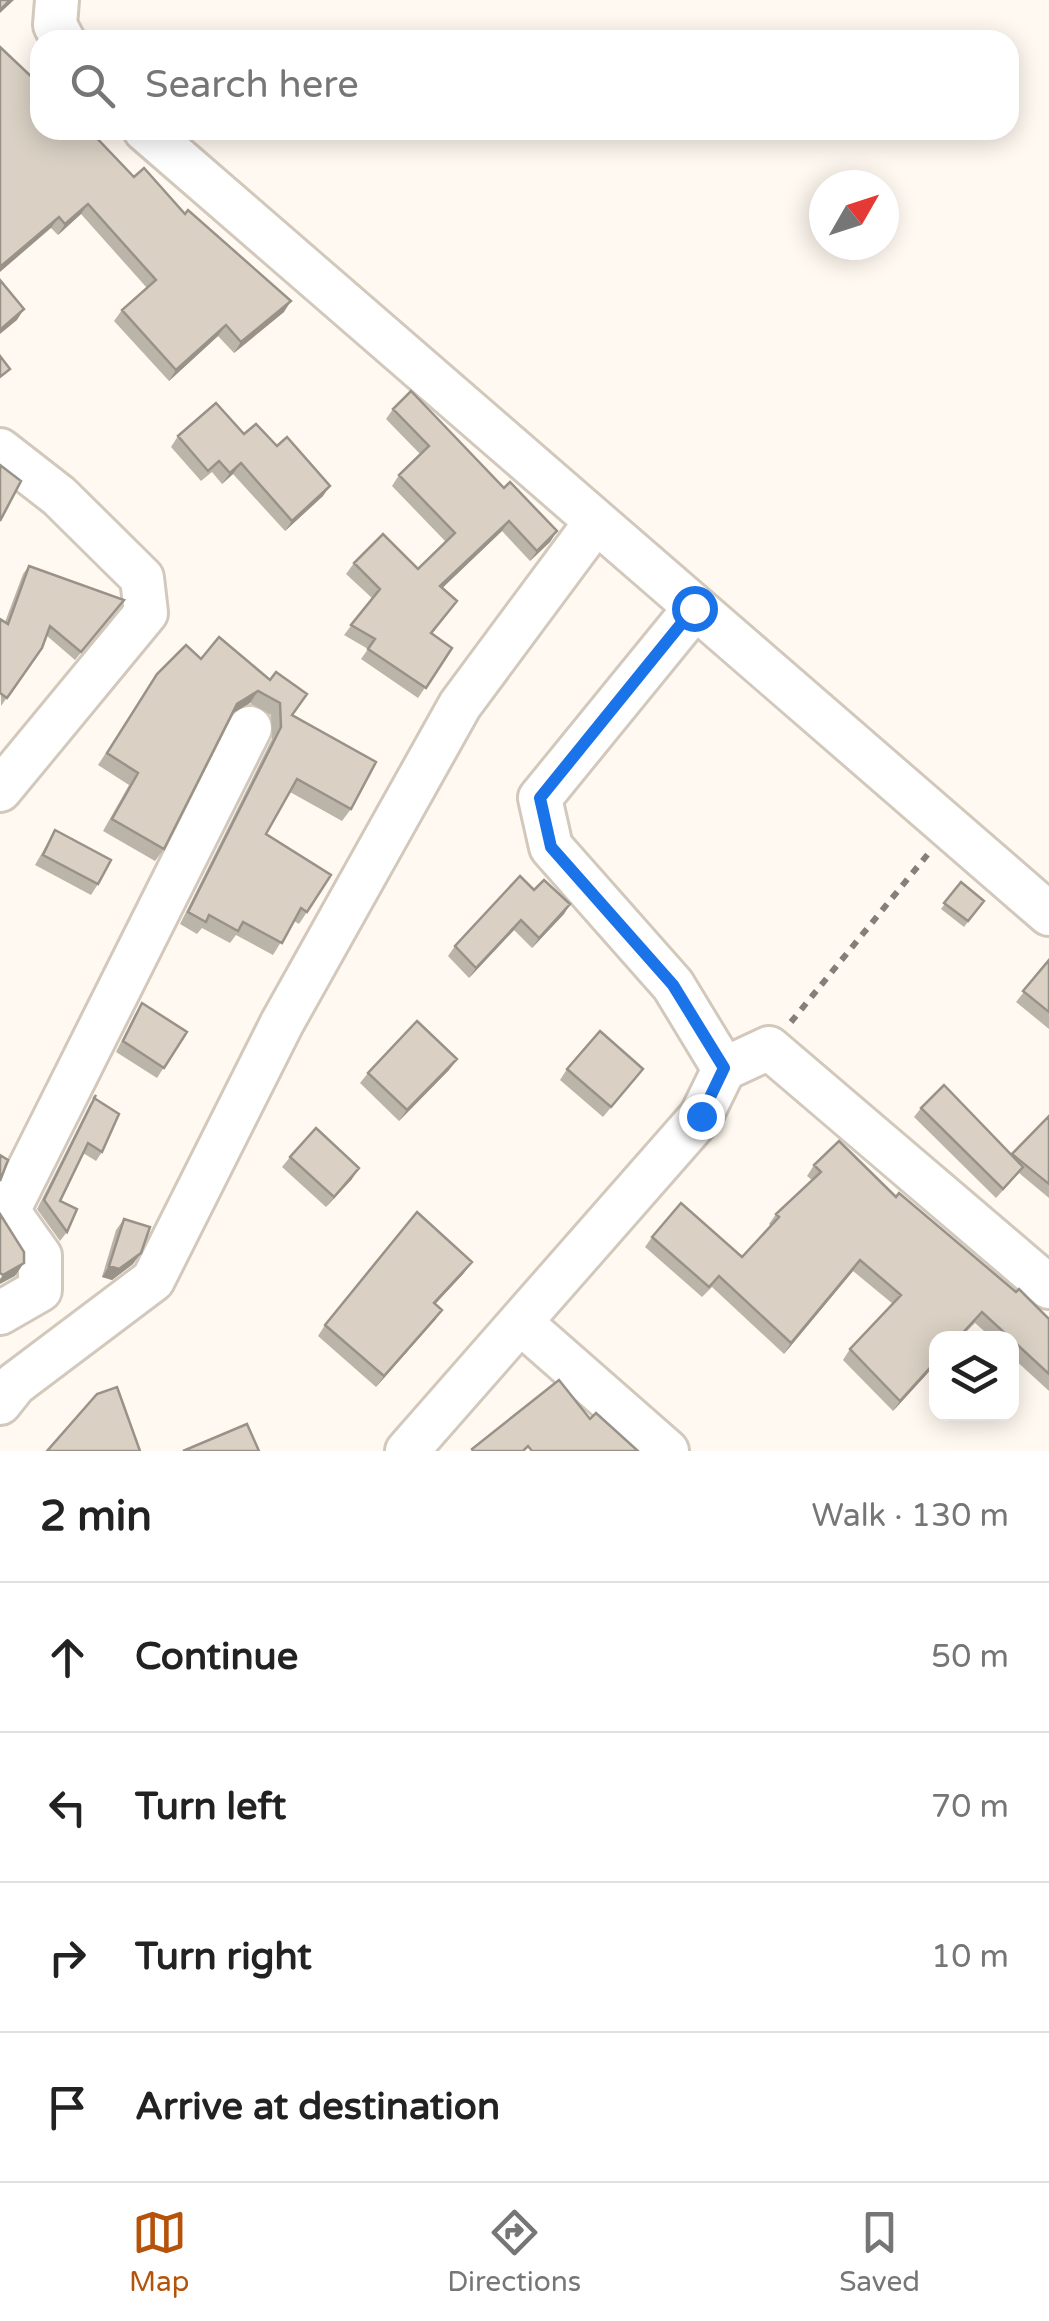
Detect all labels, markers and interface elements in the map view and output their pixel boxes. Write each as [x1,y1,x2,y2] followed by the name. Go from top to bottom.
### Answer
[30,30,1019,140] search box
[65,58,120,113] icon: search
[145,62,359,108] text: Search here
[809,170,899,260] north arrow
[672,586,718,632] route start
[679,1094,725,1140] route end
[929,1331,1019,1421] map controls
[929,1331,1019,1421] button: layers
[40,1491,152,1542] text: 2 min
[812,1497,1009,1535] text: Walk · 130 m
[40,1630,95,1685] icon: ahead
[135,1634,298,1680] text: Continue
[931,1638,1009,1676] text: 50 m
[40,1780,95,1835] icon: left
[135,1784,286,1830] text: Turn left
[931,1788,1009,1826] text: 70 m
[40,1930,95,1985] icon: right
[135,1934,312,1980] text: Turn right
[931,1938,1009,1976] text: 10 m
[40,2080,95,2135] icon: arrive
[135,2084,500,2130] text: Arrive at destination
[129,2205,189,2299] tab: Map
[447,2205,581,2299] tab: Directions
[839,2205,920,2299] tab: Saved

